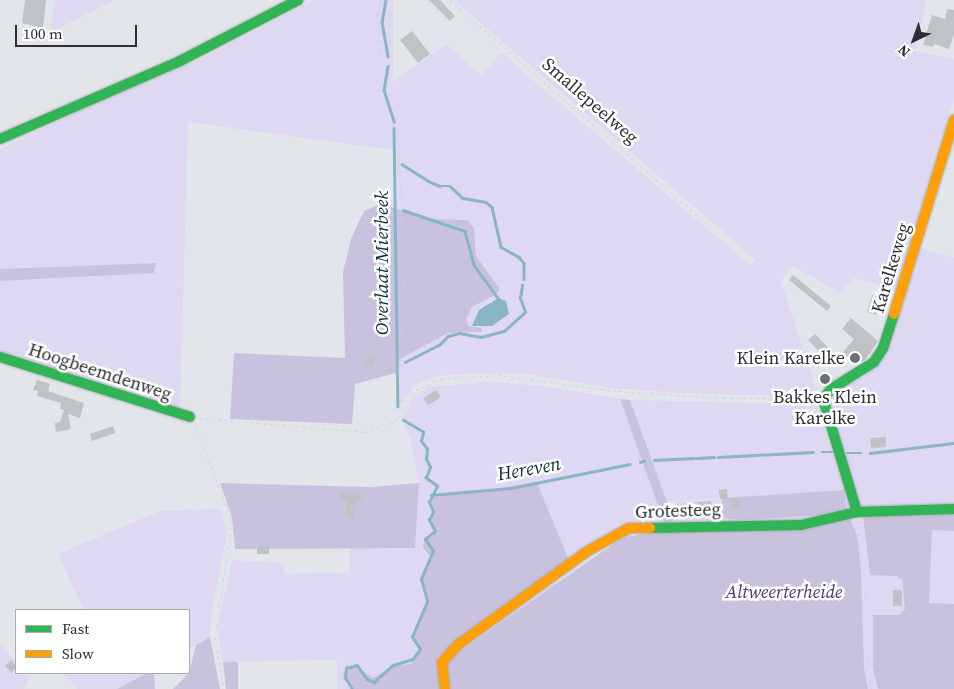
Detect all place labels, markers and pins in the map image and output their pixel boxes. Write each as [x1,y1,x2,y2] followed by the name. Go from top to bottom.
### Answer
[737,347,845,369] place label: Klein Karelke
[849,352,861,364] marker: Klein Karelke
[819,373,831,385] marker: Bakkes Klein Karelke
[773,387,877,429] place label: Bakkes Klein Karelke

